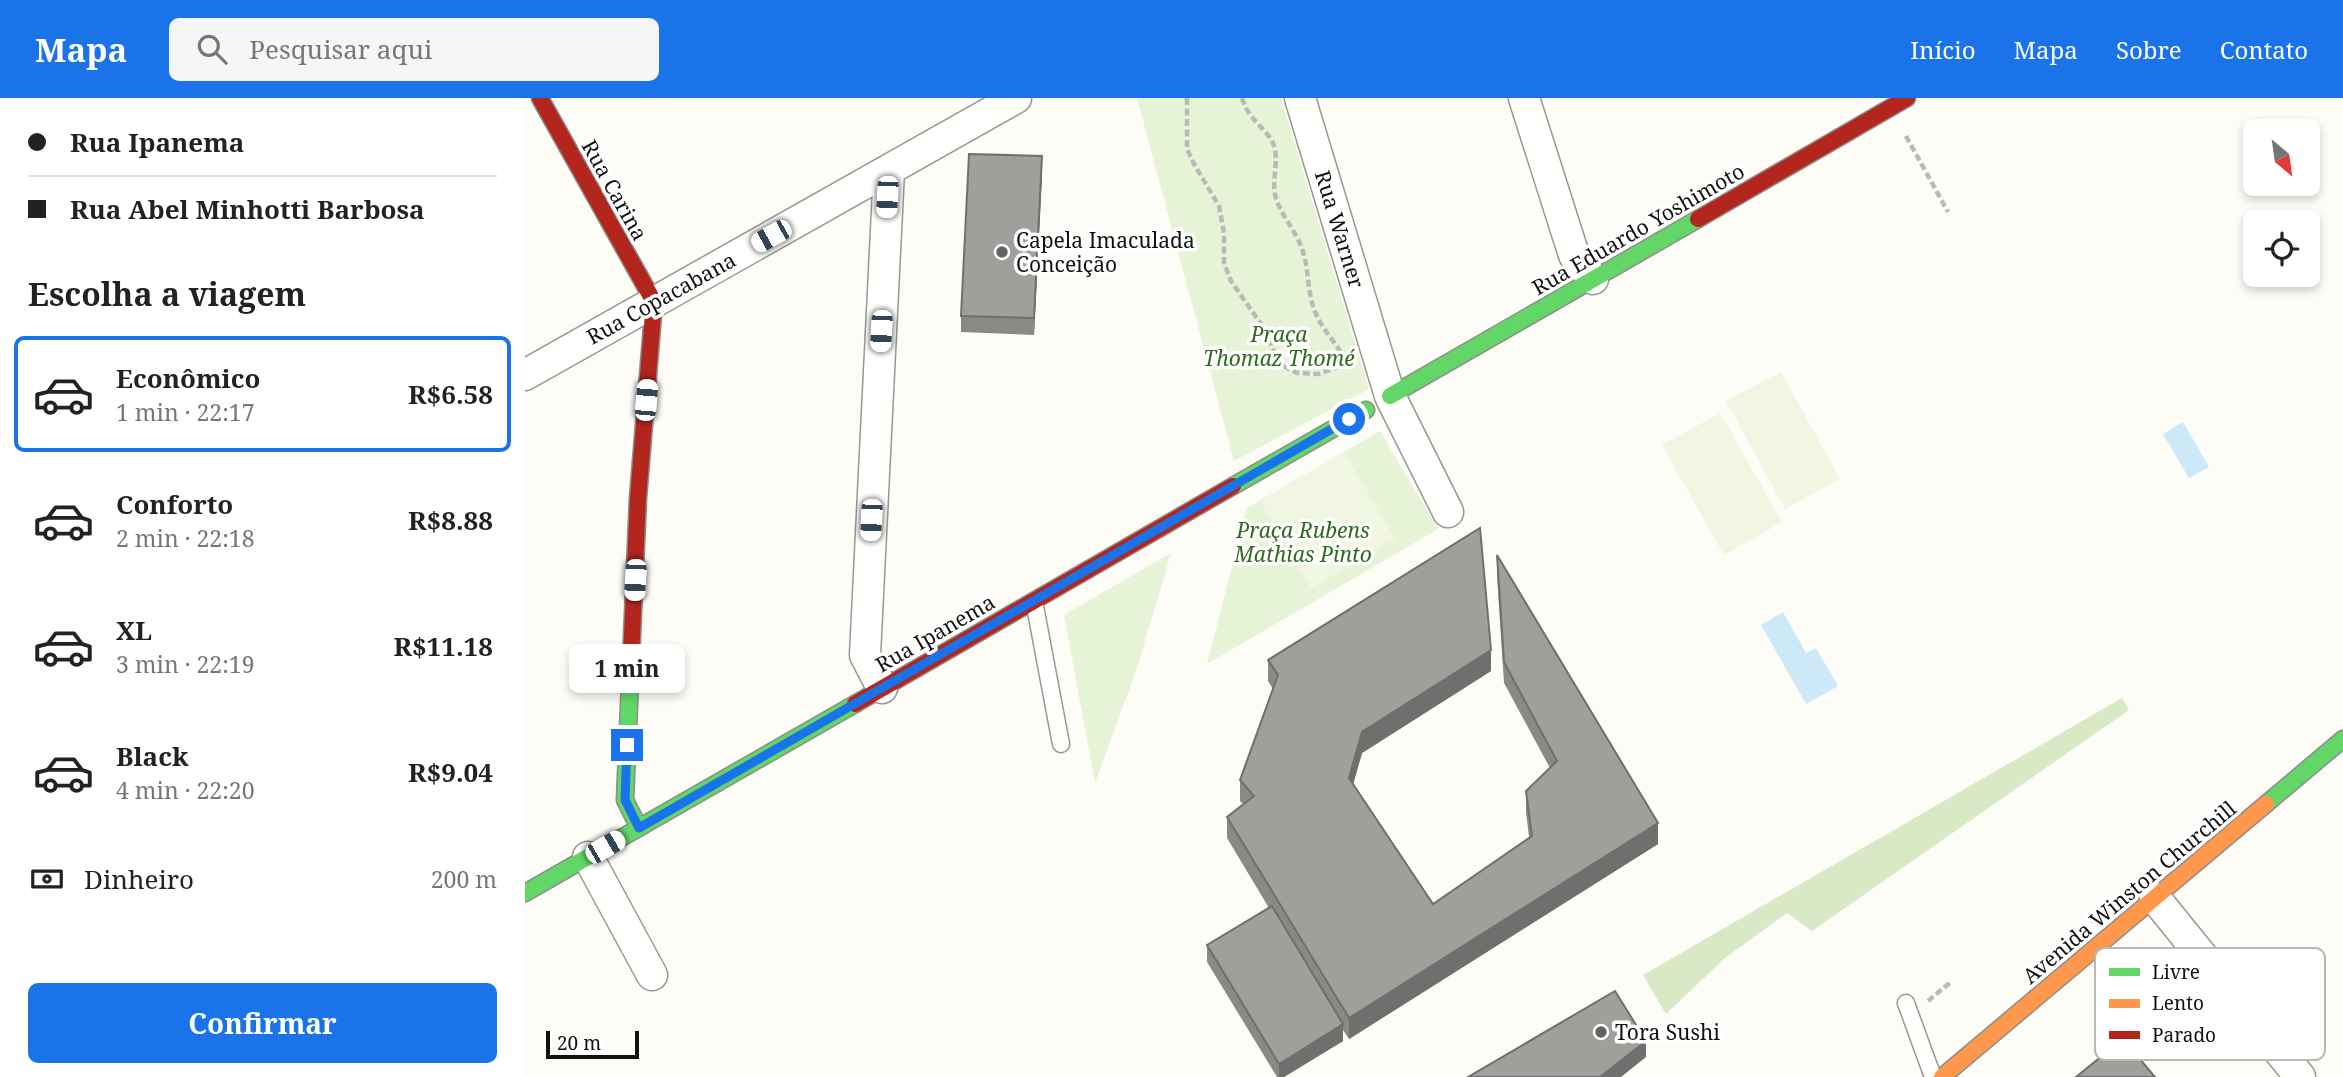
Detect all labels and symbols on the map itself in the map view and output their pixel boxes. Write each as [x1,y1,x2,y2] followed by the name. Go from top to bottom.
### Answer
[2243,119,2321,196] north arrow
[576,135,654,245] street label: Rua Carina
[1527,157,1749,301] street label: Rua Eduardo Yoshimoto
[1309,167,1371,291] street label: Rua Warner
[876,175,899,219] car
[748,217,795,255] car
[1016,226,1195,278] place label: Capela Imaculada Conceição
[994,244,1010,260] marker: Capela Imaculada Conceição
[581,245,741,351] street label: Rua Copacabana
[870,309,893,353] car
[1203,320,1355,372] park label: Praça Thomaz Thomé
[634,378,659,422] car
[1333,403,1365,435] route start
[860,498,883,542] car
[1233,516,1372,568] park label: Praça Rubens Mathias Pinto
[624,558,647,602] car
[870,588,1000,678] street label: Rua Ipanema
[569,644,685,692] callout: 1 min
[611,729,643,761] route end
[2016,794,2242,990] street label: Avenida Winston Churchill
[582,827,629,867] car
[2095,948,2325,1060] legend
[2152,959,2200,985] text: Livre
[2152,990,2204,1016] text: Lento
[1615,1018,1720,1046] place label: Tora Sushi
[2152,1022,2216,1048] text: Parado
[1593,1024,1609,1040] marker: Tora Sushi
[546,1028,639,1060] scale bar

